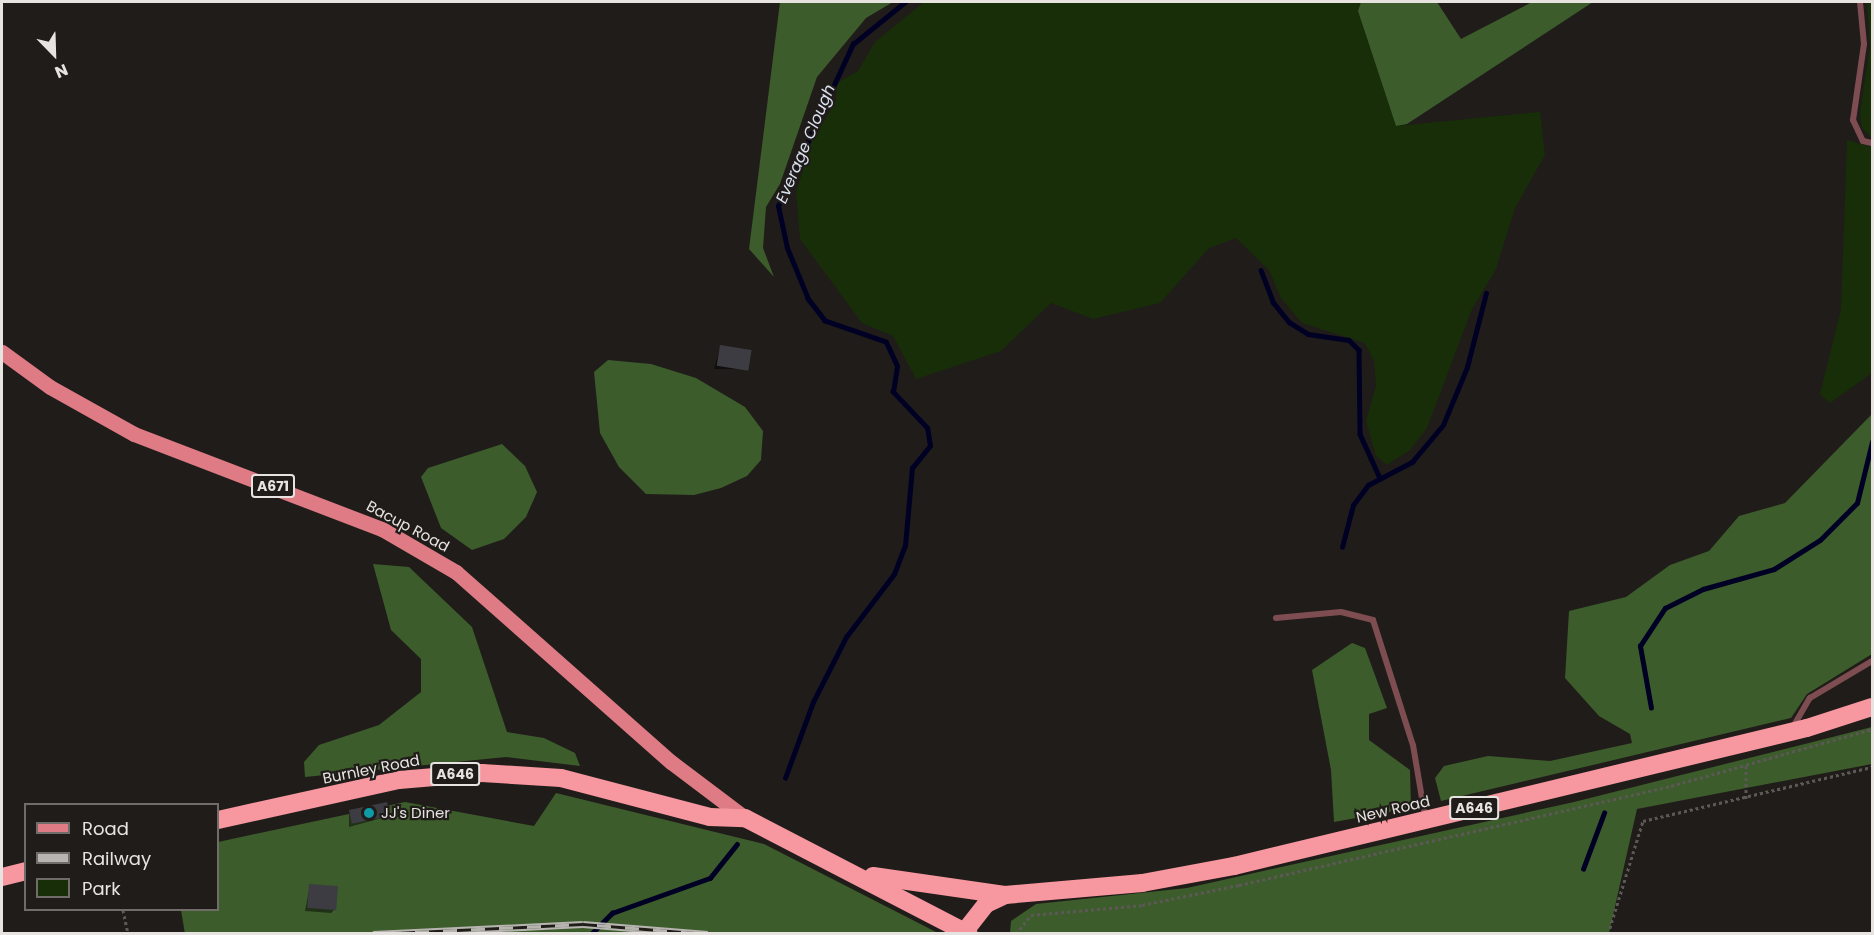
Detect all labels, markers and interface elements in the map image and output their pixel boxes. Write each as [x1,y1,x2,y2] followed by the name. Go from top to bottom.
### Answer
[24,24,84,84] north arrow
[51,58,71,84] text: N
[772,82,840,206] water label: Everage Clough
[250,475,296,497] road number: A671
[364,497,452,555] street label: Bacup Road
[321,751,421,787] street label: Burnley Road
[430,763,480,785] road number: A646
[1354,792,1432,826] street label: New Road
[1448,797,1500,819] road number: A646
[24,803,219,911] legend
[381,804,450,822] place label: JJ's Diner
[362,806,376,820] marker: JJ's Diner
[82,816,129,841] text: Road
[82,846,151,871] text: Railway
[82,876,121,901] text: Park

